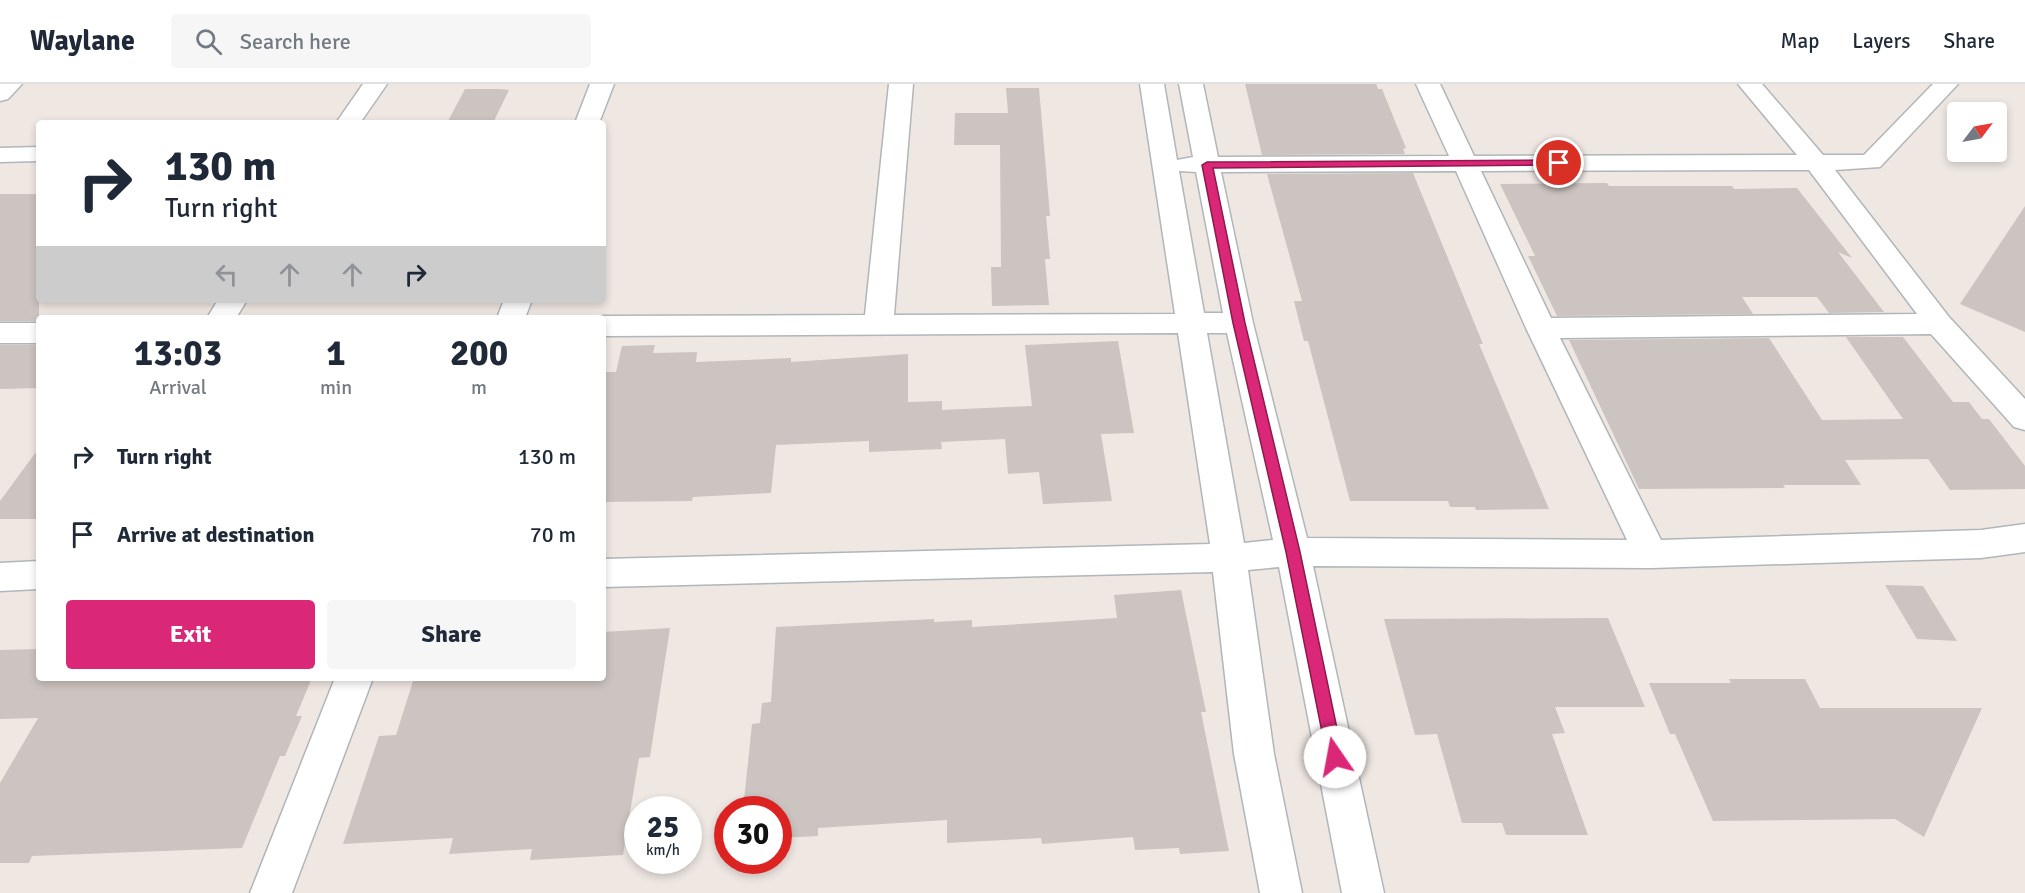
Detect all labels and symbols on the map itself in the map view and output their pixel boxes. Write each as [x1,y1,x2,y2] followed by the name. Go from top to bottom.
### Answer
[1947,102,2007,162] north arrow
[1533,137,1584,188] pin
[1303,725,1367,789] position arrow
[714,796,792,874] speed limit sign: 30

